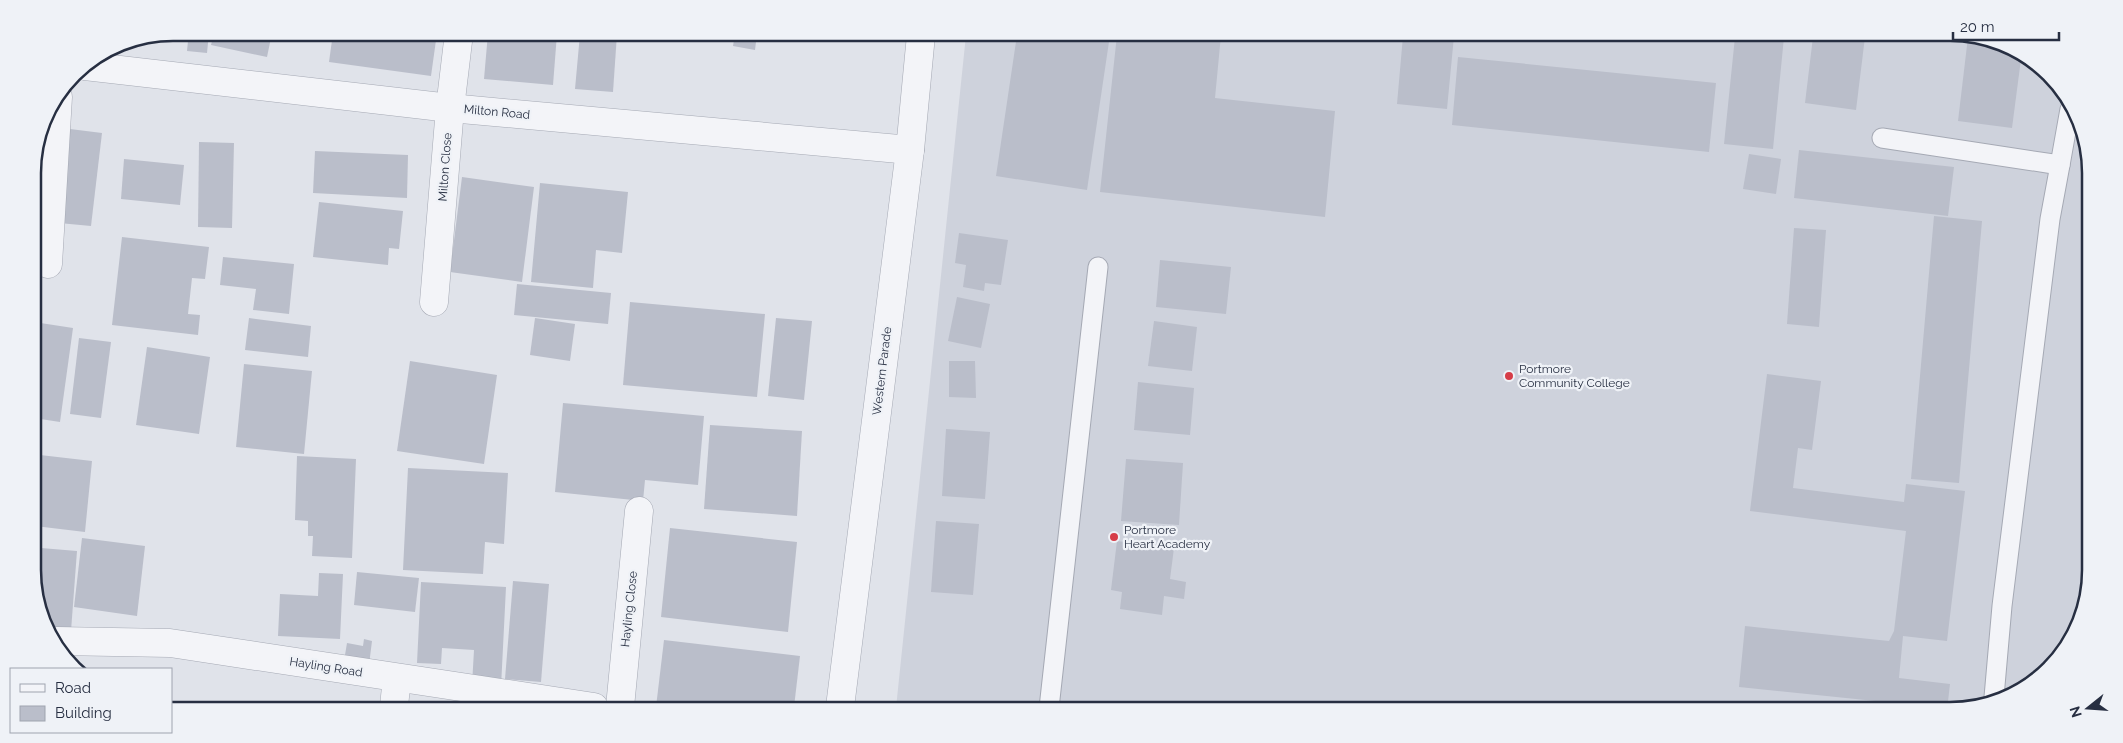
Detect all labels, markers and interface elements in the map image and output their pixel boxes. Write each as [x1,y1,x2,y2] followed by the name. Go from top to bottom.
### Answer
[1953,10,2059,42] scale bar
[1960,18,1995,36] text: 20 m
[463,102,531,122] street label: Milton Road
[436,132,454,202] street label: Milton Close
[870,326,894,416] street label: Western Parade
[1519,362,1630,390] place label: Portmore Community College
[1503,370,1515,382] marker: Portmore Community College
[1124,523,1211,551] place label: Portmore Heart Academy
[1108,531,1120,543] marker: Portmore Heart Academy
[618,570,640,648] street label: Hayling Close
[288,654,364,680] street label: Hayling Road
[10,668,172,733] legend
[55,679,91,697] text: Road
[2063,683,2113,733] north arrow
[55,704,112,722] text: Building
[2066,704,2085,719] text: N

